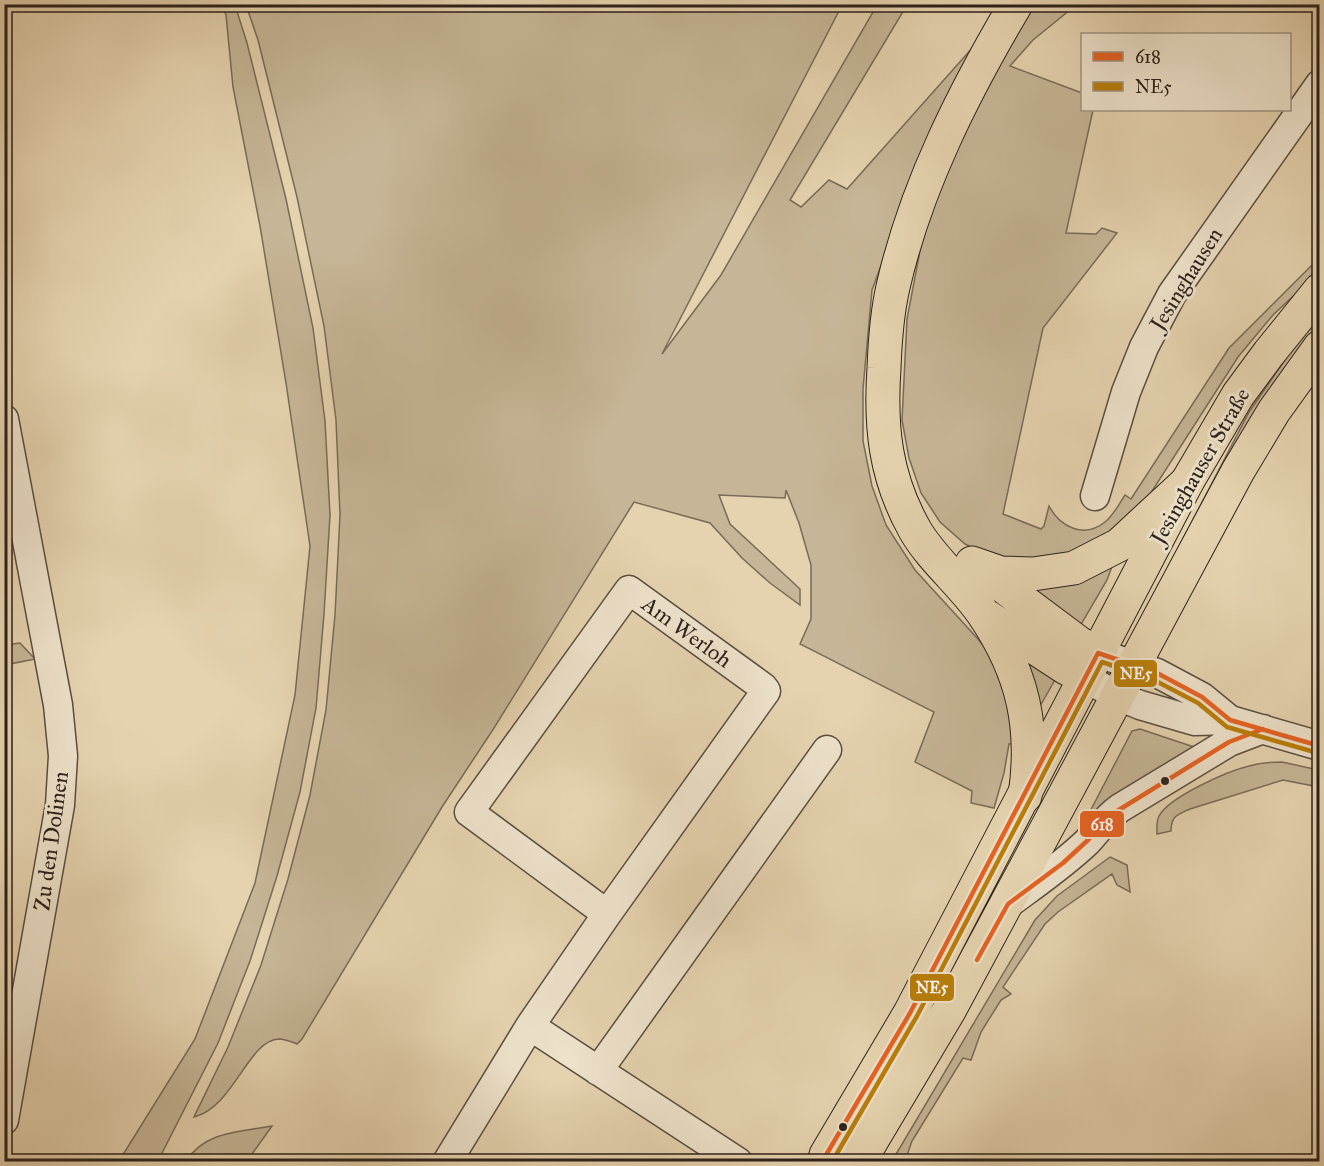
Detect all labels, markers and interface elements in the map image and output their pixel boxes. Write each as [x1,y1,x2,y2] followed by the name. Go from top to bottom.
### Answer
[1081,33,1291,111] legend
[1135,46,1161,68] text: 618
[1135,76,1172,98] text: NE5
[1143,222,1228,337] street label: Jesinghausen
[1143,383,1256,551] street label: Jesinghauser Straße
[636,590,737,674] street label: Am Werloh
[1113,659,1158,688] line badge: NE5
[1120,664,1153,683] text: NE5
[28,769,74,912] street label: Zu den Dolinen
[1159,775,1171,787] unlabelled marker
[1079,810,1125,838] line badge: 618
[1091,815,1113,834] text: 618
[909,973,955,1002] line badge: NE5
[916,978,949,997] text: NE5
[837,1121,849,1133] unlabelled marker

